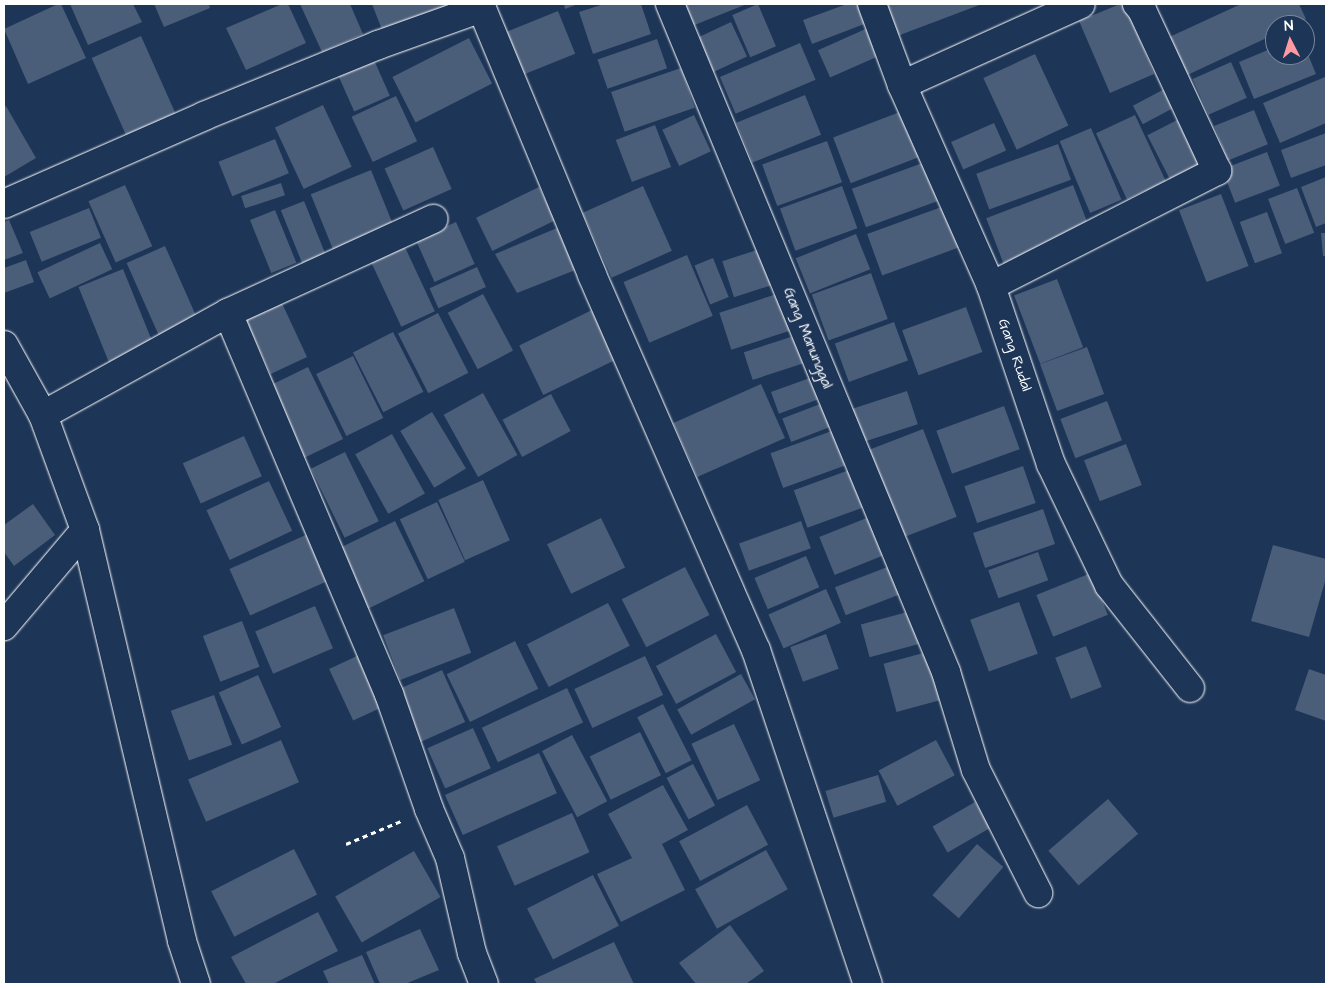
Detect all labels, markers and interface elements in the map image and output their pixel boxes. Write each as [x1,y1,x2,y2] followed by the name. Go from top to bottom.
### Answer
[1265,15,1315,65] north arrow
[1284,16,1294,36] text: N
[780,285,836,391] street label: Gang Manunggal
[994,316,1036,394] street label: Gang Rudal

